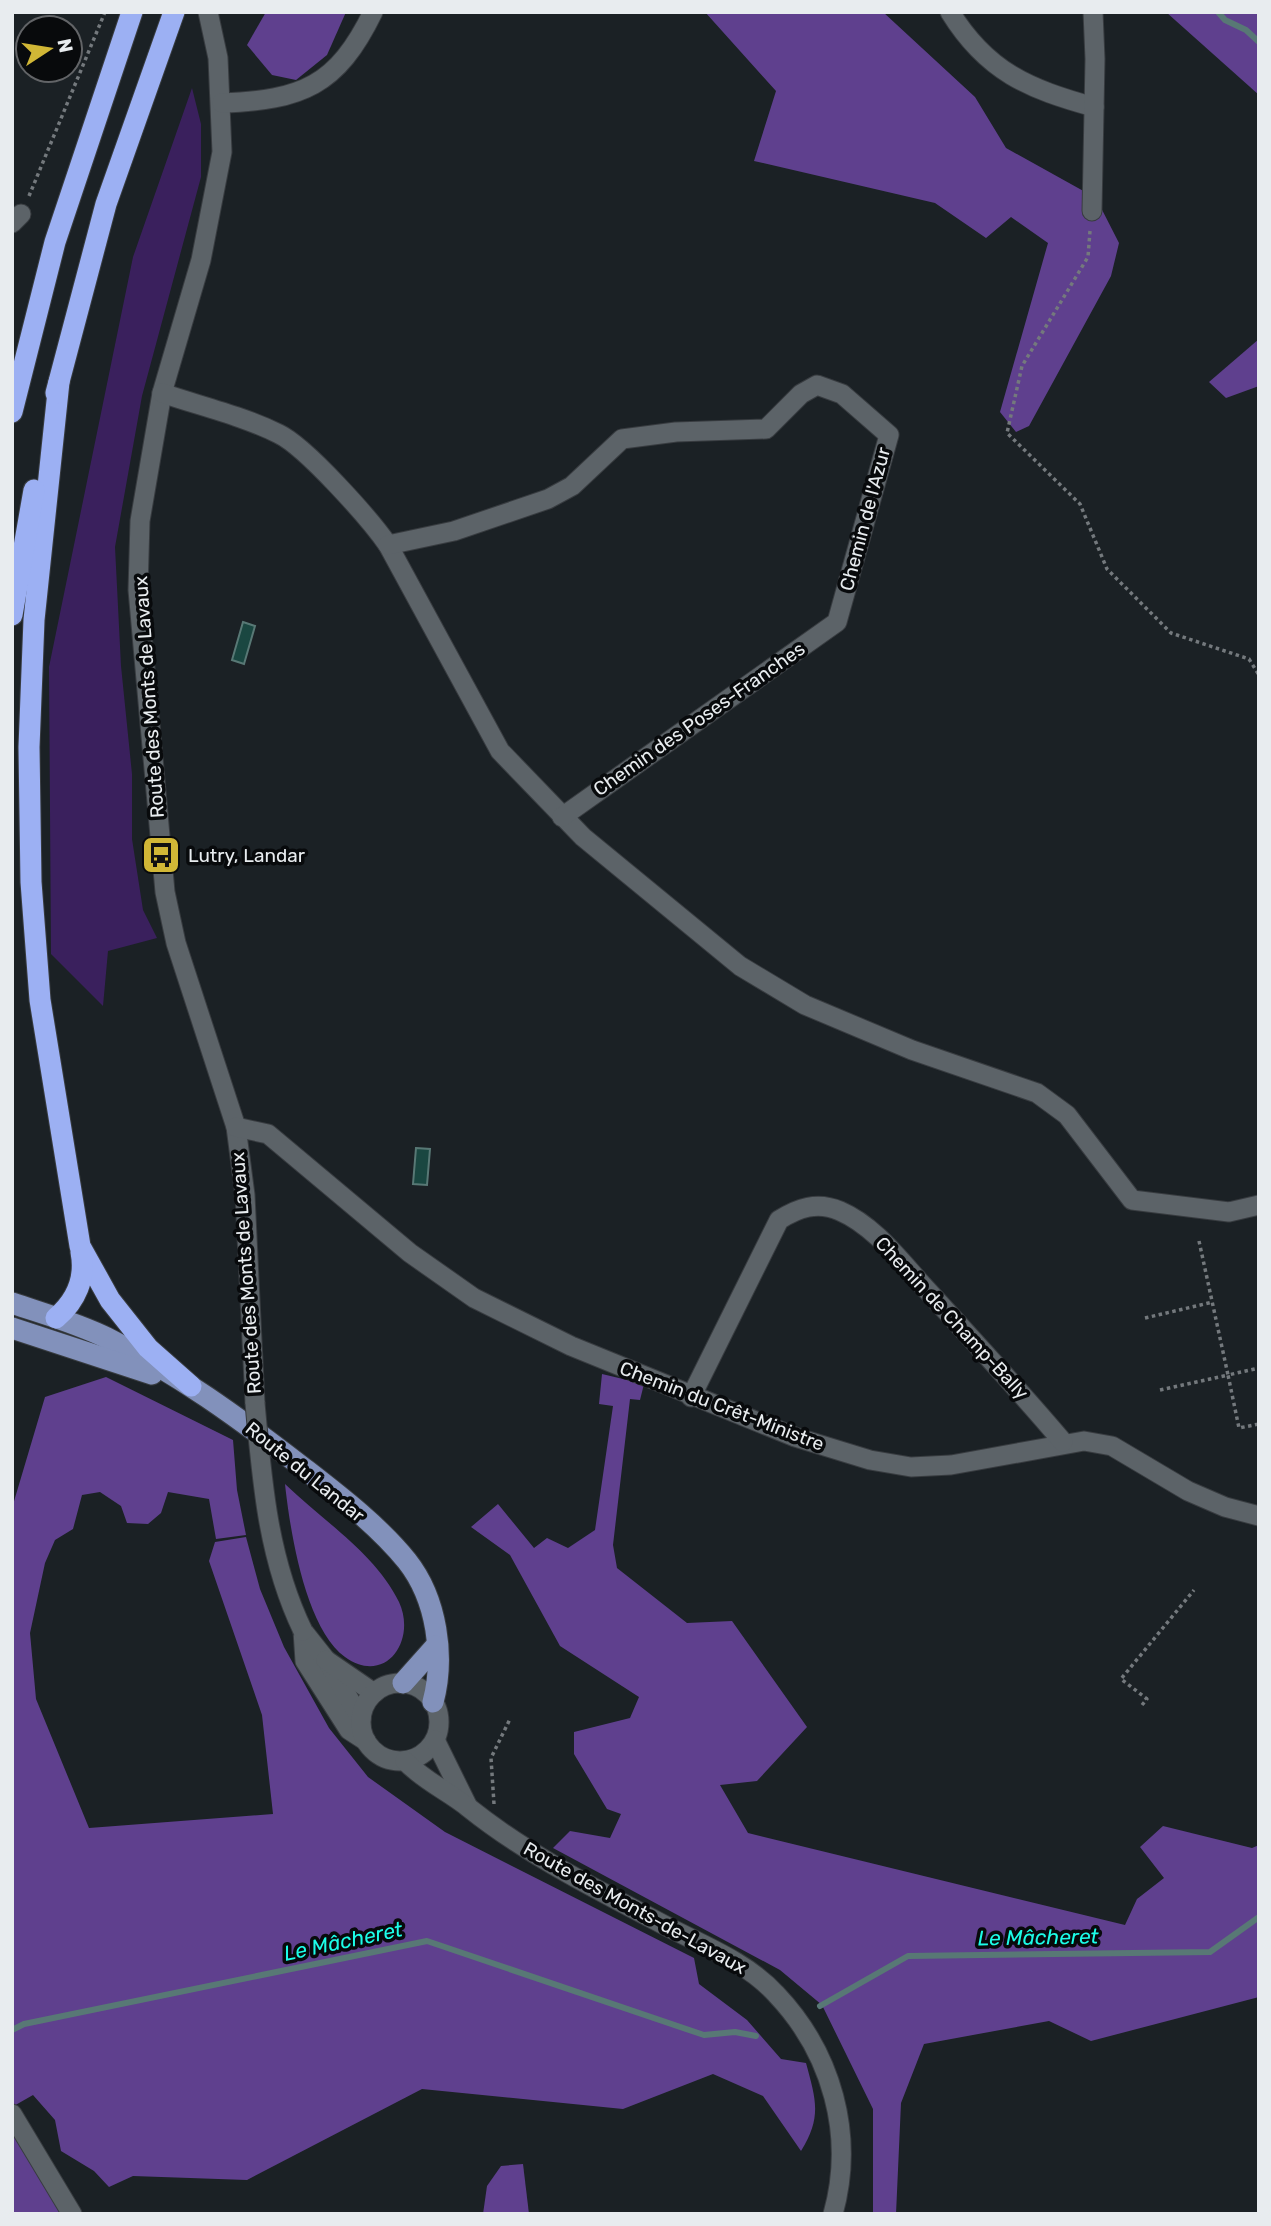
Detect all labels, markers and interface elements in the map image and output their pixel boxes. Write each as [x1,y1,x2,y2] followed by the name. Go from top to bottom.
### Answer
[14,14,84,84] north arrow
[52,36,78,55] text: N
[835,444,895,593] street label: Chemin de l'Azur
[129,575,169,819] street label: Route des Monts de Lavaux
[589,637,809,801] street label: Chemin des Poses-Franches
[140,834,182,876] bus stop icon: Lutry, Landar
[188,844,306,867] place label: Lutry, Landar
[226,1151,266,1395] street label: Route des Monts de Lavaux
[871,1232,1033,1404] street label: Chemin de Champ-Bally
[617,1356,827,1456] street label: Chemin du Crêt-Ministre
[241,1417,370,1528] street label: Route du Landar
[519,1837,751,1979] street label: Route des Monts-de-Lavaux
[281,1916,406,1966] water label: Le Mâcheret
[977,1923,1100,1951] water label: Le Mâcheret

